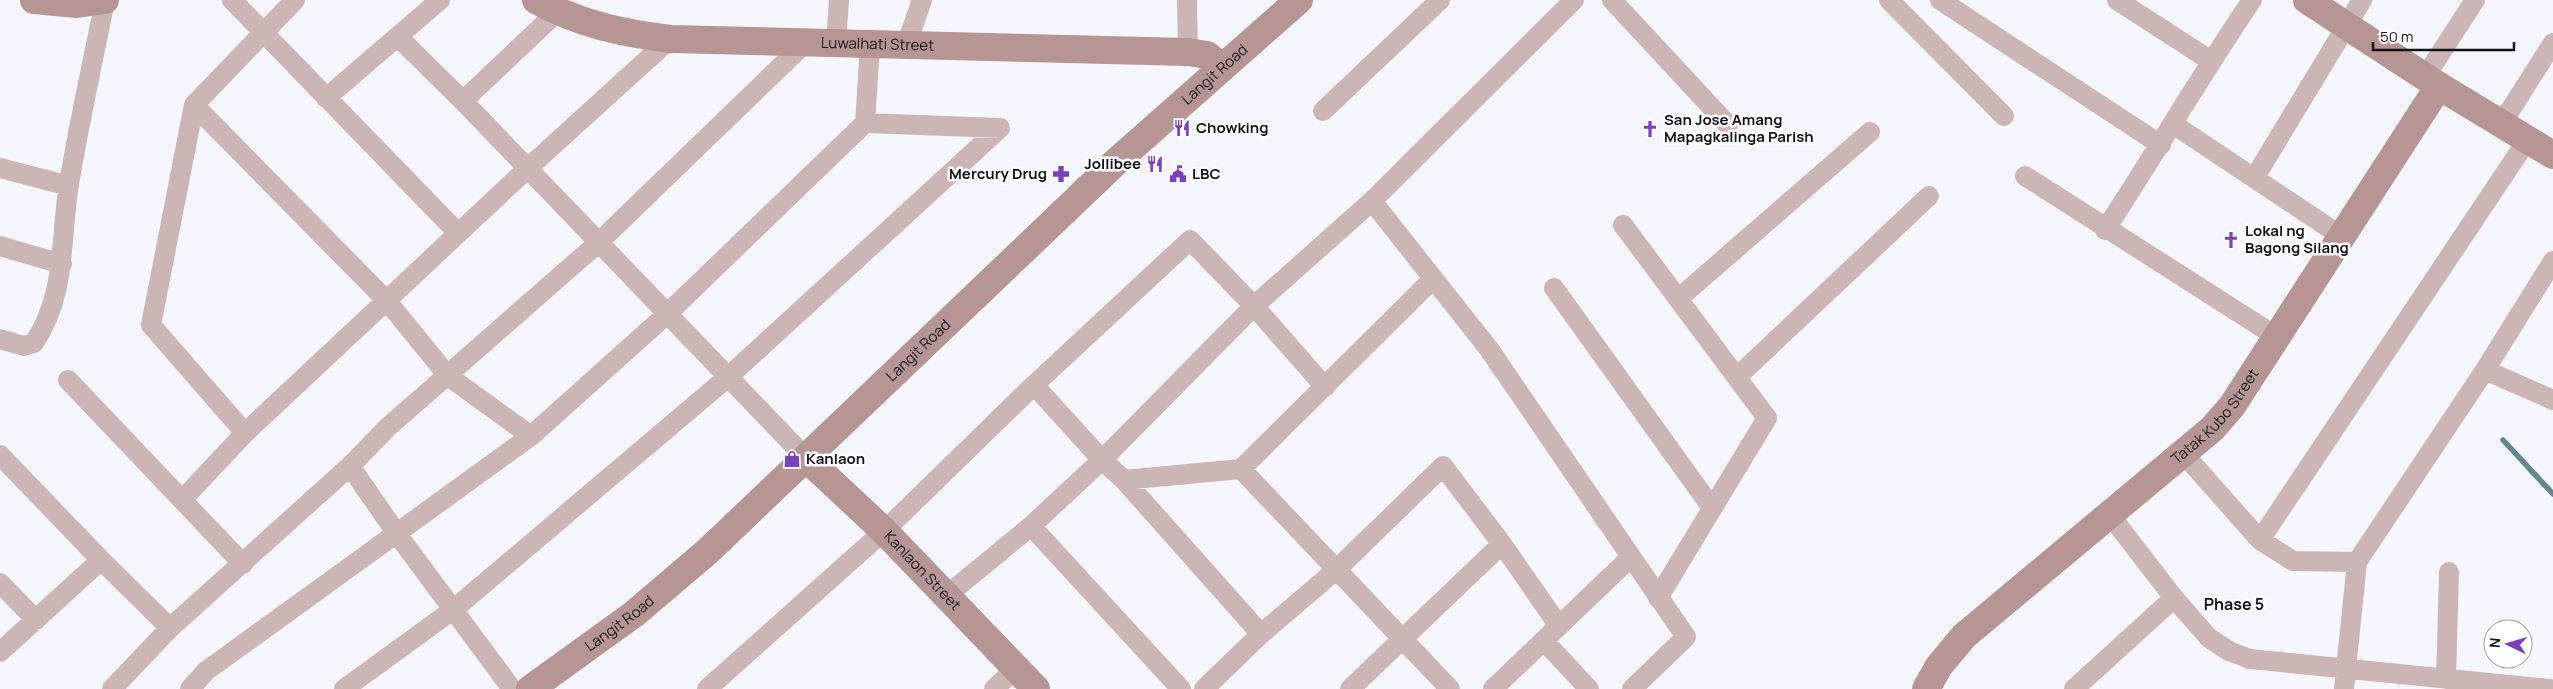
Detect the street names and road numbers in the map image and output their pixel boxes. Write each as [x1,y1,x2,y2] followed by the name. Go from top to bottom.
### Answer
[821,32,934,56] street label: Luwalhati Street
[1177,39,1252,109] street label: Langit Road
[881,314,955,386] street label: Langit Road
[2166,364,2264,469] street label: Tatak Kubo Street
[879,526,966,615] street label: Kanlaon Street
[580,590,659,656] street label: Langit Road

